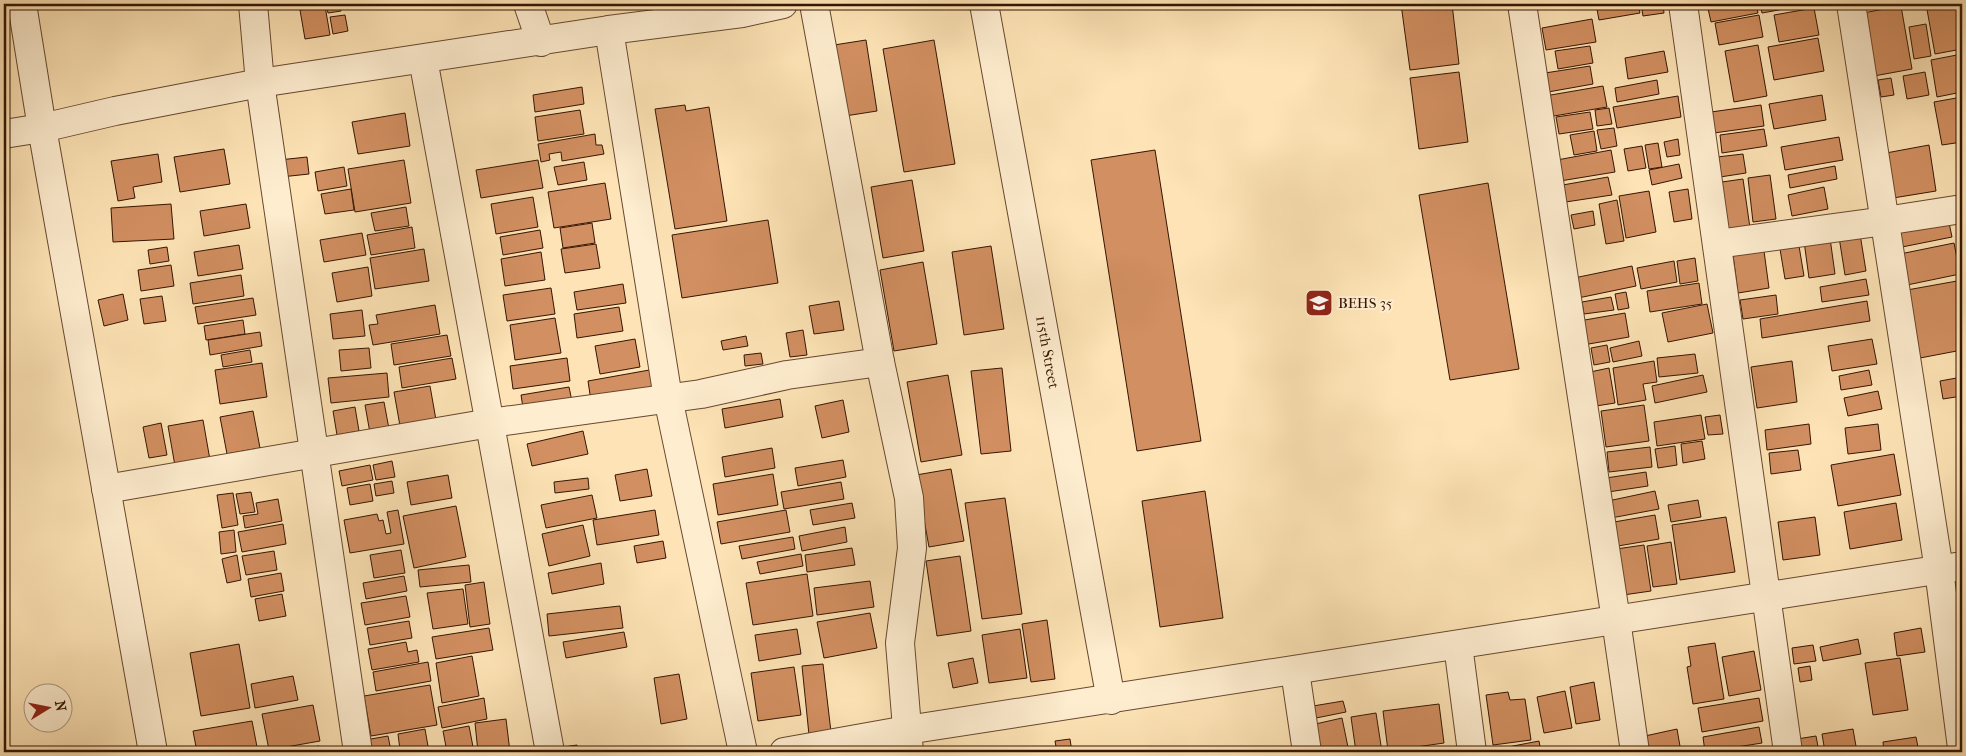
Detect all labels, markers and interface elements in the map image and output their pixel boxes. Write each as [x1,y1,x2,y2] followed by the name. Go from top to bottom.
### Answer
[1304,288,1334,318] school or university icon: BEHS 35
[1338,294,1392,312] place label: BEHS 35
[1032,314,1063,391] street label: 115th Street
[22,684,72,734] north arrow
[51,699,70,713] text: N

